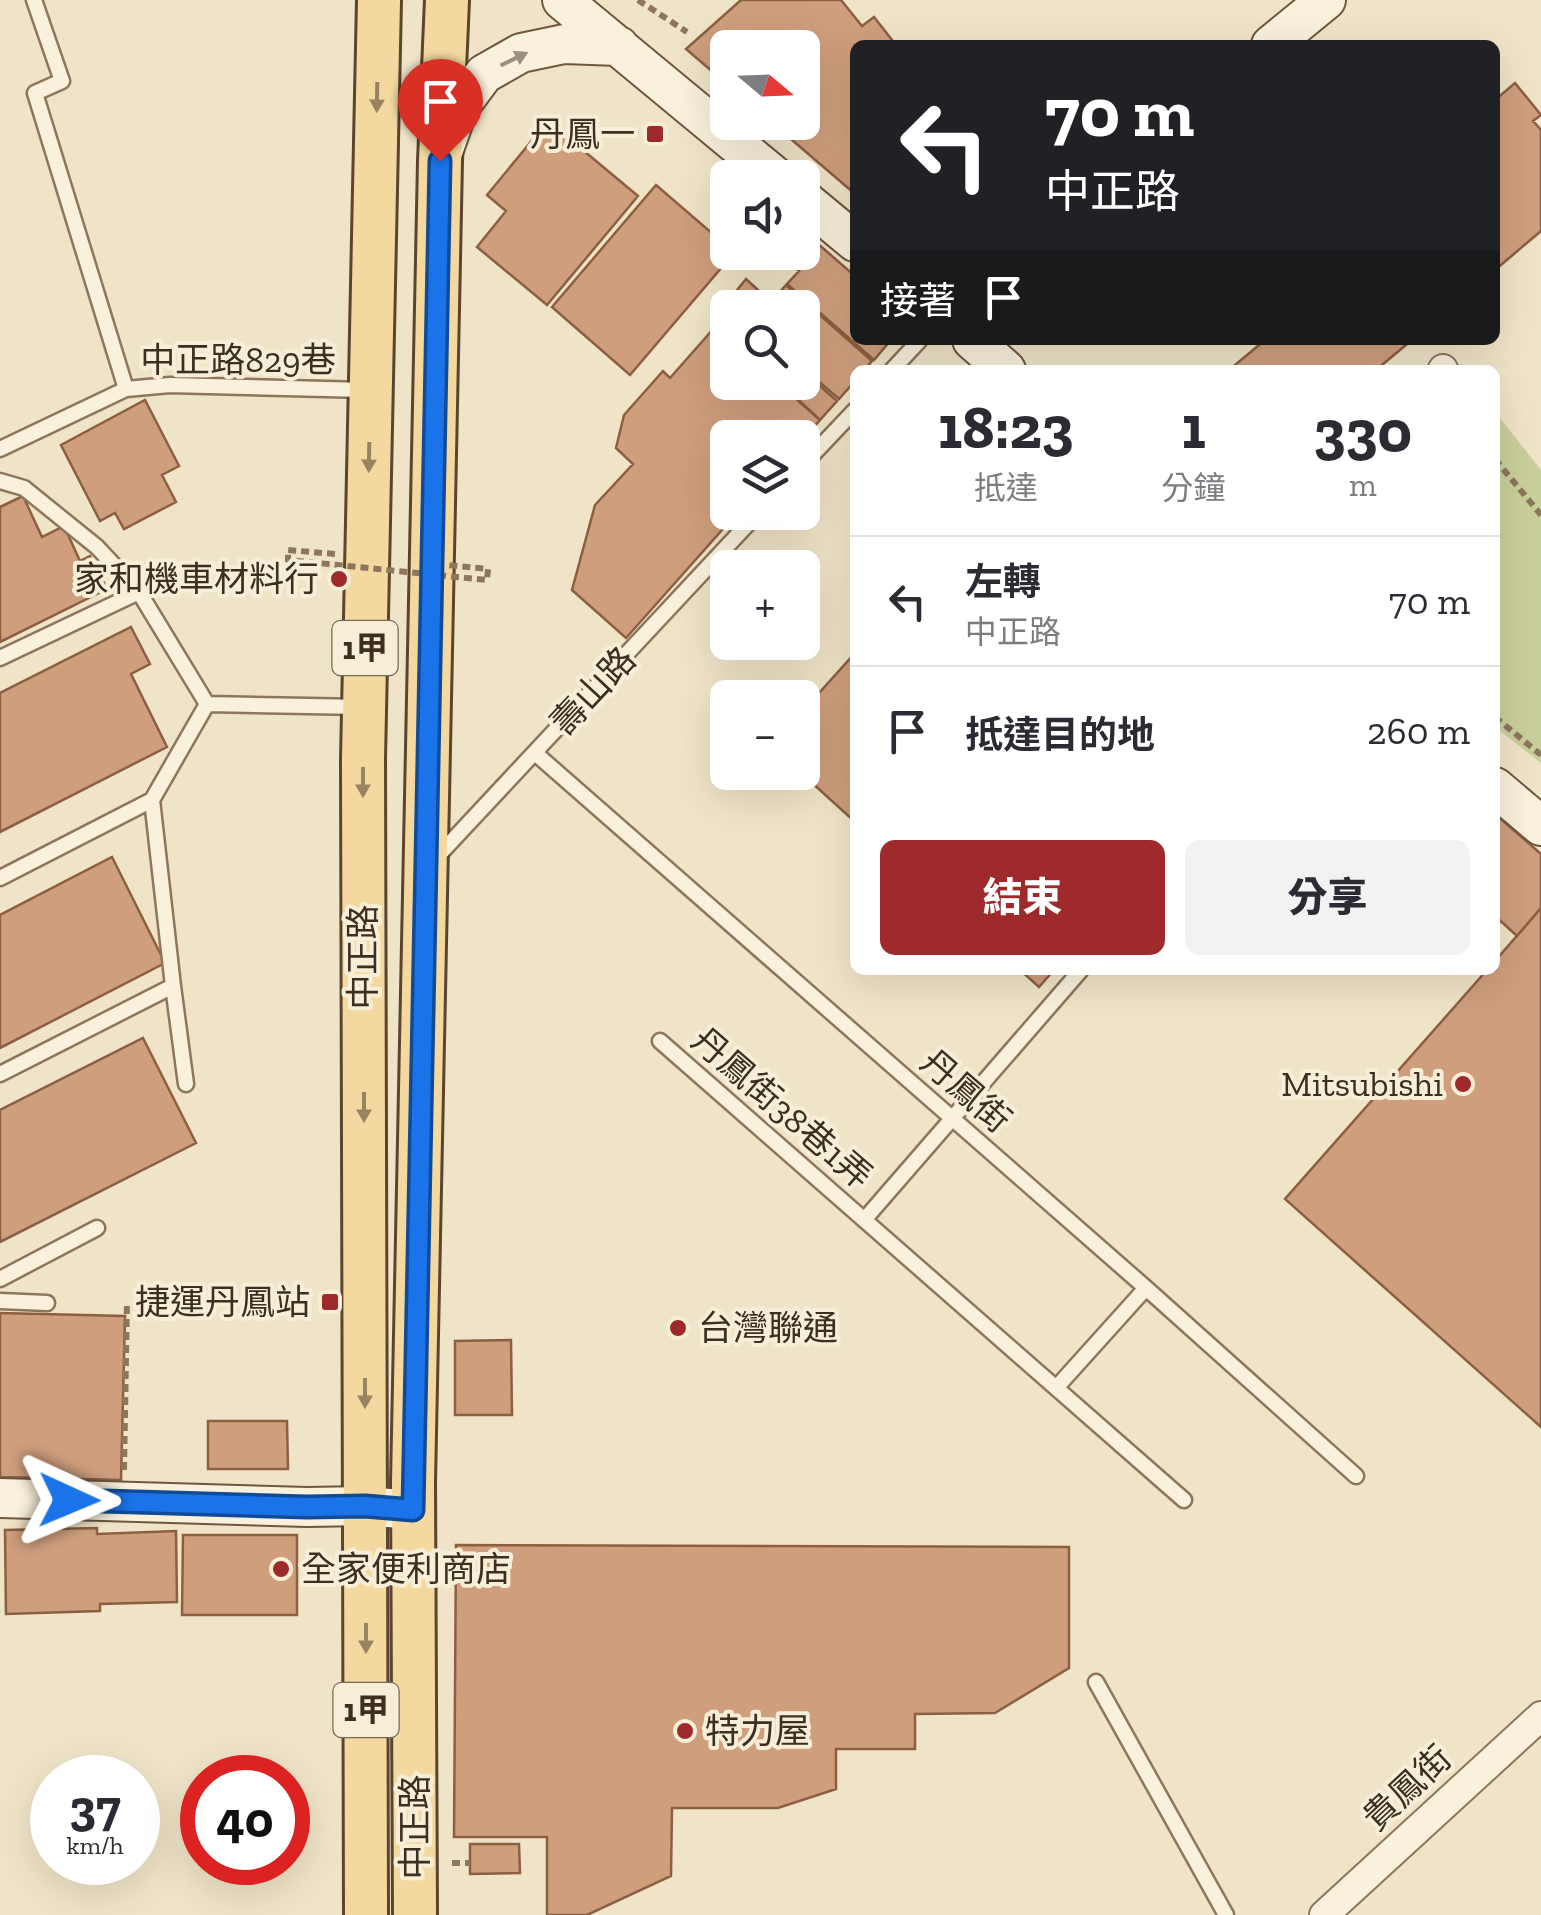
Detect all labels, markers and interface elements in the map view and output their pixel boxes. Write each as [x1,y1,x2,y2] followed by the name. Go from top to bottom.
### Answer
[710,30,820,140] north arrow
[710,30,820,790] map controls
[500,50,529,67] one-way arrow
[398,59,483,162] pin
[1045,70,1194,154] text: 70 m
[413,74,468,129] icon: arrive
[880,80,1010,210] icon: left
[369,82,385,114] one-way arrow
[530,113,635,155] place label: 丹鳳一
[644,123,666,145] marker: 丹鳳一
[710,160,820,270] button: sound
[1045,165,1180,219] text: 中正路
[976,270,1031,325] icon: arrive
[880,278,956,324] text: 接著
[710,290,820,400] button: search
[140,339,336,381] street label: 中正路829巷
[938,391,1074,463] text: 18:23
[1181,391,1206,463] text: 1
[1314,395,1412,467] text: 330
[710,420,820,530] button: layers
[360,442,376,474] one-way arrow
[1349,466,1377,504] text: m
[974,469,1038,507] text: 抵達
[1162,469,1226,507] text: 分鐘
[710,550,820,660] button: +
[74,558,319,600] place label: 家和機車材料行
[965,559,1041,605] text: 左轉
[328,568,350,590] marker: 家和機車材料行
[880,574,935,629] icon: left
[1389,578,1470,624] text: 70 m
[965,613,1061,651] text: 中正路
[332,621,398,675] road number: 1甲
[542,638,644,744] street label: 壽山路
[710,680,820,790] button: −
[880,704,935,759] icon: arrive
[1367,708,1470,754] text: 260 m
[965,712,1155,758] text: 抵達目的地
[355,767,371,799] one-way arrow
[880,840,1165,955] button: 結束
[1185,840,1470,955] button: 分享
[342,904,384,1010] street label: 中正路
[684,1019,880,1197] street label: 丹鳳街38巷1弄
[913,1041,1019,1141] street label: 丹鳳街
[1281,1063,1443,1105] place label: Mitsubishi
[1452,1073,1474,1095] marker: Mitsubishi
[356,1092,372,1124] one-way arrow
[135,1281,310,1323] place label: 捷運丹鳳站
[319,1291,341,1313] marker: 捷運丹鳳站
[698,1307,838,1349] place label: 台灣聯通
[667,1317,689,1339] marker: 台灣聯通
[357,1378,373,1410] one-way arrow
[17,1448,121,1552] position arrow
[301,1548,511,1590] place label: 全家便利商店
[270,1558,292,1580] marker: 全家便利商店
[358,1623,374,1655] one-way arrow
[334,1683,398,1737] road number: 1甲
[705,1710,810,1752] place label: 特力屋
[674,1720,696,1742] marker: 特力屋
[1354,1737,1460,1839] street label: 貴鳳街
[180,1755,310,1885] speed limit sign: 40
[394,1774,436,1880] street label: 中正路
[69,1778,121,1838] text: 37
[66,1830,124,1860] text: km/h

